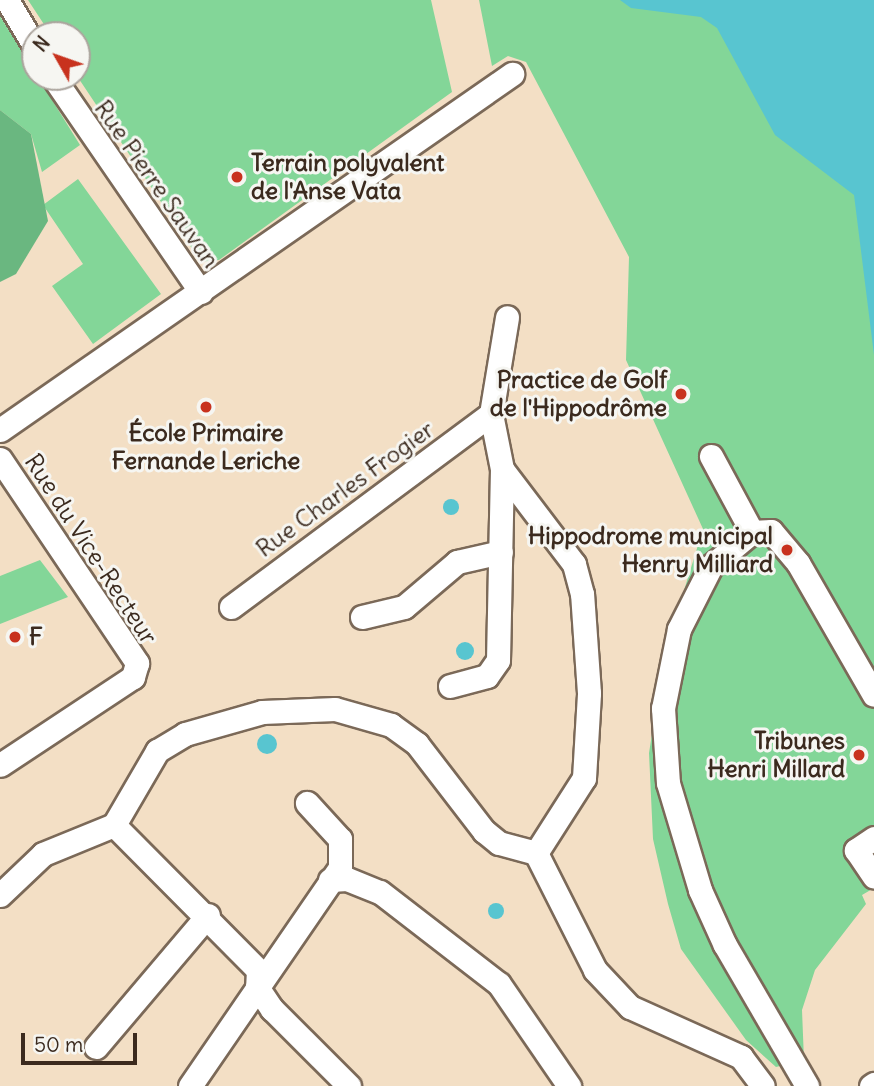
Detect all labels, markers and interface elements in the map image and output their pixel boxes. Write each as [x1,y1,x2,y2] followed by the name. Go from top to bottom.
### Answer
[21,21,91,91] north arrow
[28,31,55,57] text: N
[88,95,226,273] street label: Rue Pierre Sauvan
[251,149,444,205] place label: Terrain polyvalent de l'Anse Vata
[229,169,245,185] marker: Terrain polyvalent de l'Anse Vata
[490,366,667,422] place label: Practice de Golf de l'Hippodrôme
[673,386,689,402] marker: Practice de Golf de l'Hippodrôme
[198,399,214,415] marker: École Primaire Fernande Leriche
[250,415,440,563] street label: Rue Charles Frogier
[112,419,300,475] place label: École Primaire Fernande Leriche
[19,448,163,650] street label: Rue du Vice-Recteur
[528,522,773,578] place label: Hippodrome municipal Henry Milliard
[779,542,795,558] marker: Hippodrome municipal Henry Milliard
[29,623,43,651] place label: F
[7,629,23,645] marker: F
[707,727,845,783] place label: Tribunes Henri Millard
[851,747,867,763] marker: Tribunes Henri Millard
[24,1020,140,1064] scale bar
[34,1031,83,1058] text: 50 m

